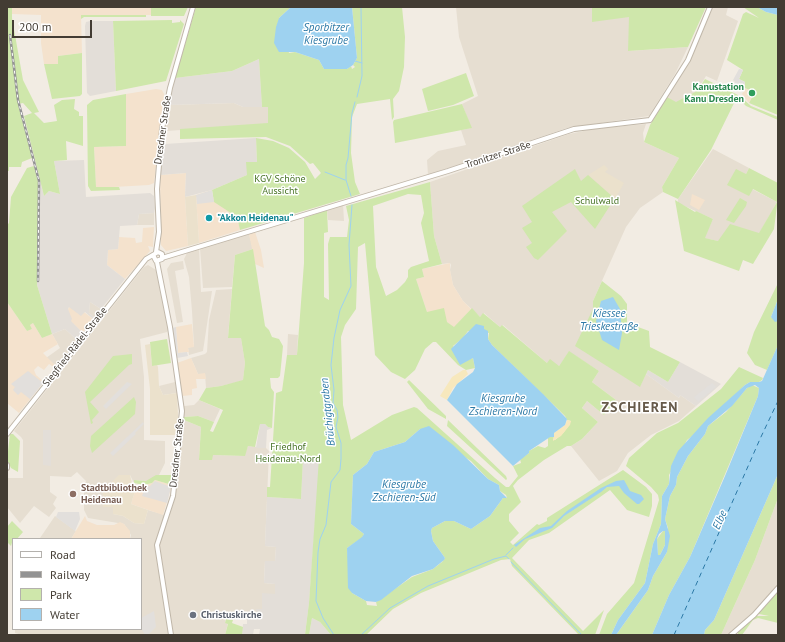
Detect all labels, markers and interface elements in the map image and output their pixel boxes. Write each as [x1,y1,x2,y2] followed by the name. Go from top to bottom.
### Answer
[14,12,94,38] scale bar
[19,19,52,34] text: 200 m
[303,21,349,47] water label: Sporbitzer Kiesgrube
[684,81,744,104] place label: Kanustation Kanu Dresden
[747,88,757,98] marker: Kanustation Kanu Dresden
[152,95,174,165] street label: Dresdner Straße
[464,139,532,171] street label: Tronitzer Straße
[254,173,306,196] park label: KGV Schöne Aussicht
[575,195,619,207] park label: Schulwald
[217,212,293,224] place label: "Akkon Heidenau"
[204,213,214,223] marker: "Akkon Heidenau"
[40,305,110,389] street label: Siegfried-Rädel-Straße
[580,307,638,333] water label: Kiessee Trieskestraße
[318,377,338,447] water label: Brüchigtgraben
[469,392,537,418] water label: Kiesgrube Zschieren-Nord
[601,400,679,416] district label: ZSCHIEREN
[167,418,187,488] street label: Dresdner Straße
[255,441,321,464] park label: Friedhof Heidenau-Nord
[372,478,436,504] water label: Kiesgrube Zschieren-Süd
[81,482,147,506] place label: Stadtbibliothek Heidenau
[68,489,78,499] marker: Stadtbibliothek Heidenau
[710,508,730,532] water label: Elbe
[12,538,142,630] legend
[50,547,75,562] text: Road
[50,567,90,582] text: Railway
[50,587,72,602] text: Park
[50,607,80,622] text: Water
[201,609,262,621] place label: Christuskirche
[188,610,198,620] marker: Christuskirche

